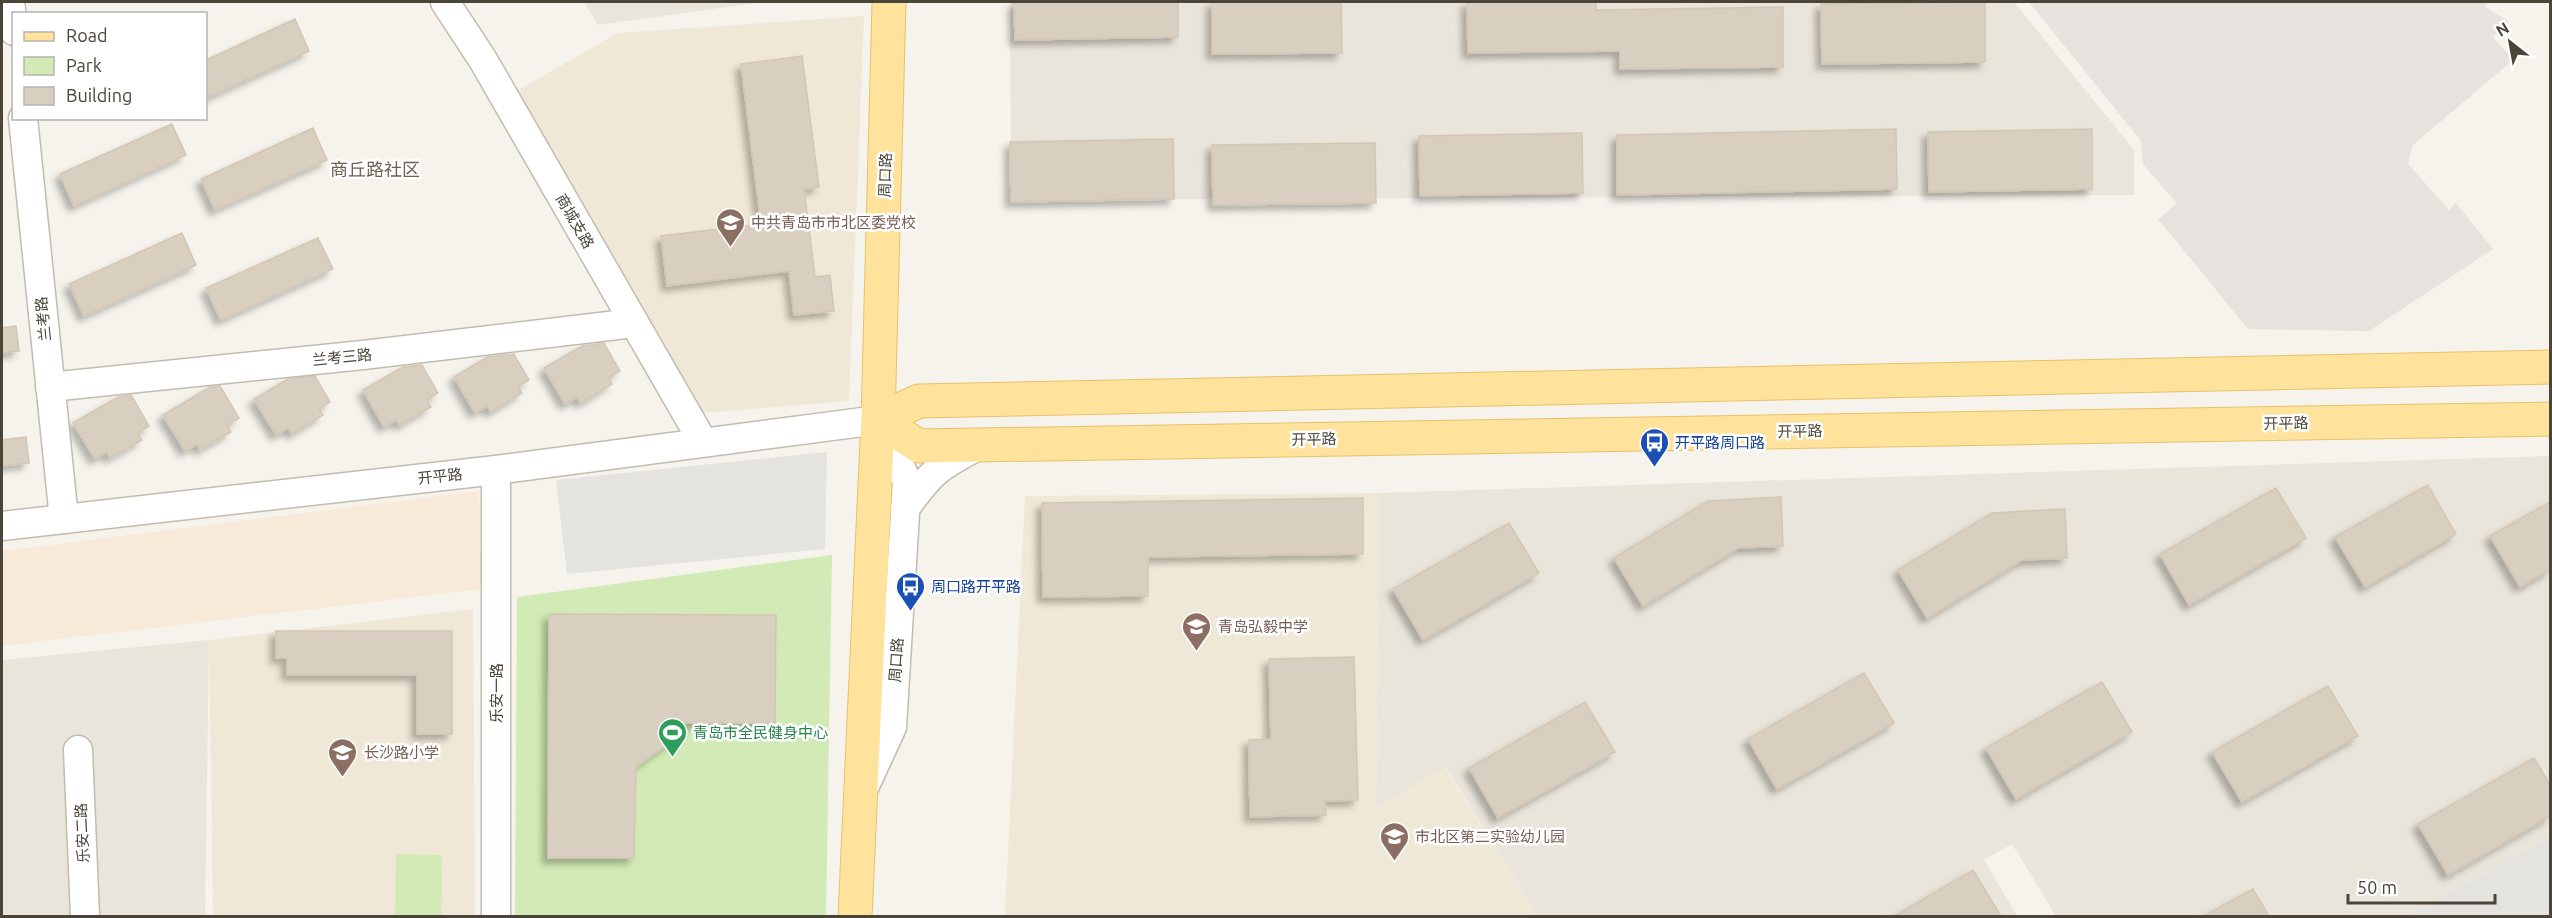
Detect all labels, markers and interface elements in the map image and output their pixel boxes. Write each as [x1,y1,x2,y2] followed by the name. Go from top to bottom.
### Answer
[12,12,207,120] legend
[2480,12,2540,72] north arrow
[2493,18,2512,40] text: N
[66,25,108,45] text: Road
[66,55,102,75] text: Park
[66,85,132,105] text: Building
[876,152,894,198] street label: 周口路
[330,159,420,179] district label: 商丘路社区
[553,191,597,251] street label: 商城支路
[714,206,746,248] school or university icon: 中共青岛市市北区委党校
[751,214,916,231] place label: 中共青岛市市北区委党校
[32,296,54,342] street label: 兰考路
[311,345,373,369] street label: 兰考三路
[2263,414,2309,432] street label: 开平路
[1777,422,1823,440] street label: 开平路
[1638,426,1670,468] bus stop icon: 开平路周口路
[1291,430,1337,448] street label: 开平路
[1675,434,1765,451] place label: 开平路周口路
[417,465,463,487] street label: 开平路
[894,570,926,612] bus stop icon: 周口路开平路
[931,578,1021,595] place label: 周口路开平路
[1181,610,1213,652] school or university icon: 青岛弘毅中学
[1218,618,1308,635] place label: 青岛弘毅中学
[886,637,906,683] street label: 周口路
[488,663,505,723] street label: 乐安一路
[656,716,688,758] sports icon: 青岛市全民健身中心
[693,724,828,741] place label: 青岛市全民健身中心
[327,736,359,778] school or university icon: 长沙路小学
[364,744,439,761] place label: 长沙路小学
[72,803,92,863] street label: 乐安二路
[1378,820,1410,862] school or university icon: 市北区第二实验幼儿园
[1415,828,1565,845] place label: 市北区第二实验幼儿园
[2348,867,2495,905] scale bar
[2357,877,2397,897] text: 50 m

